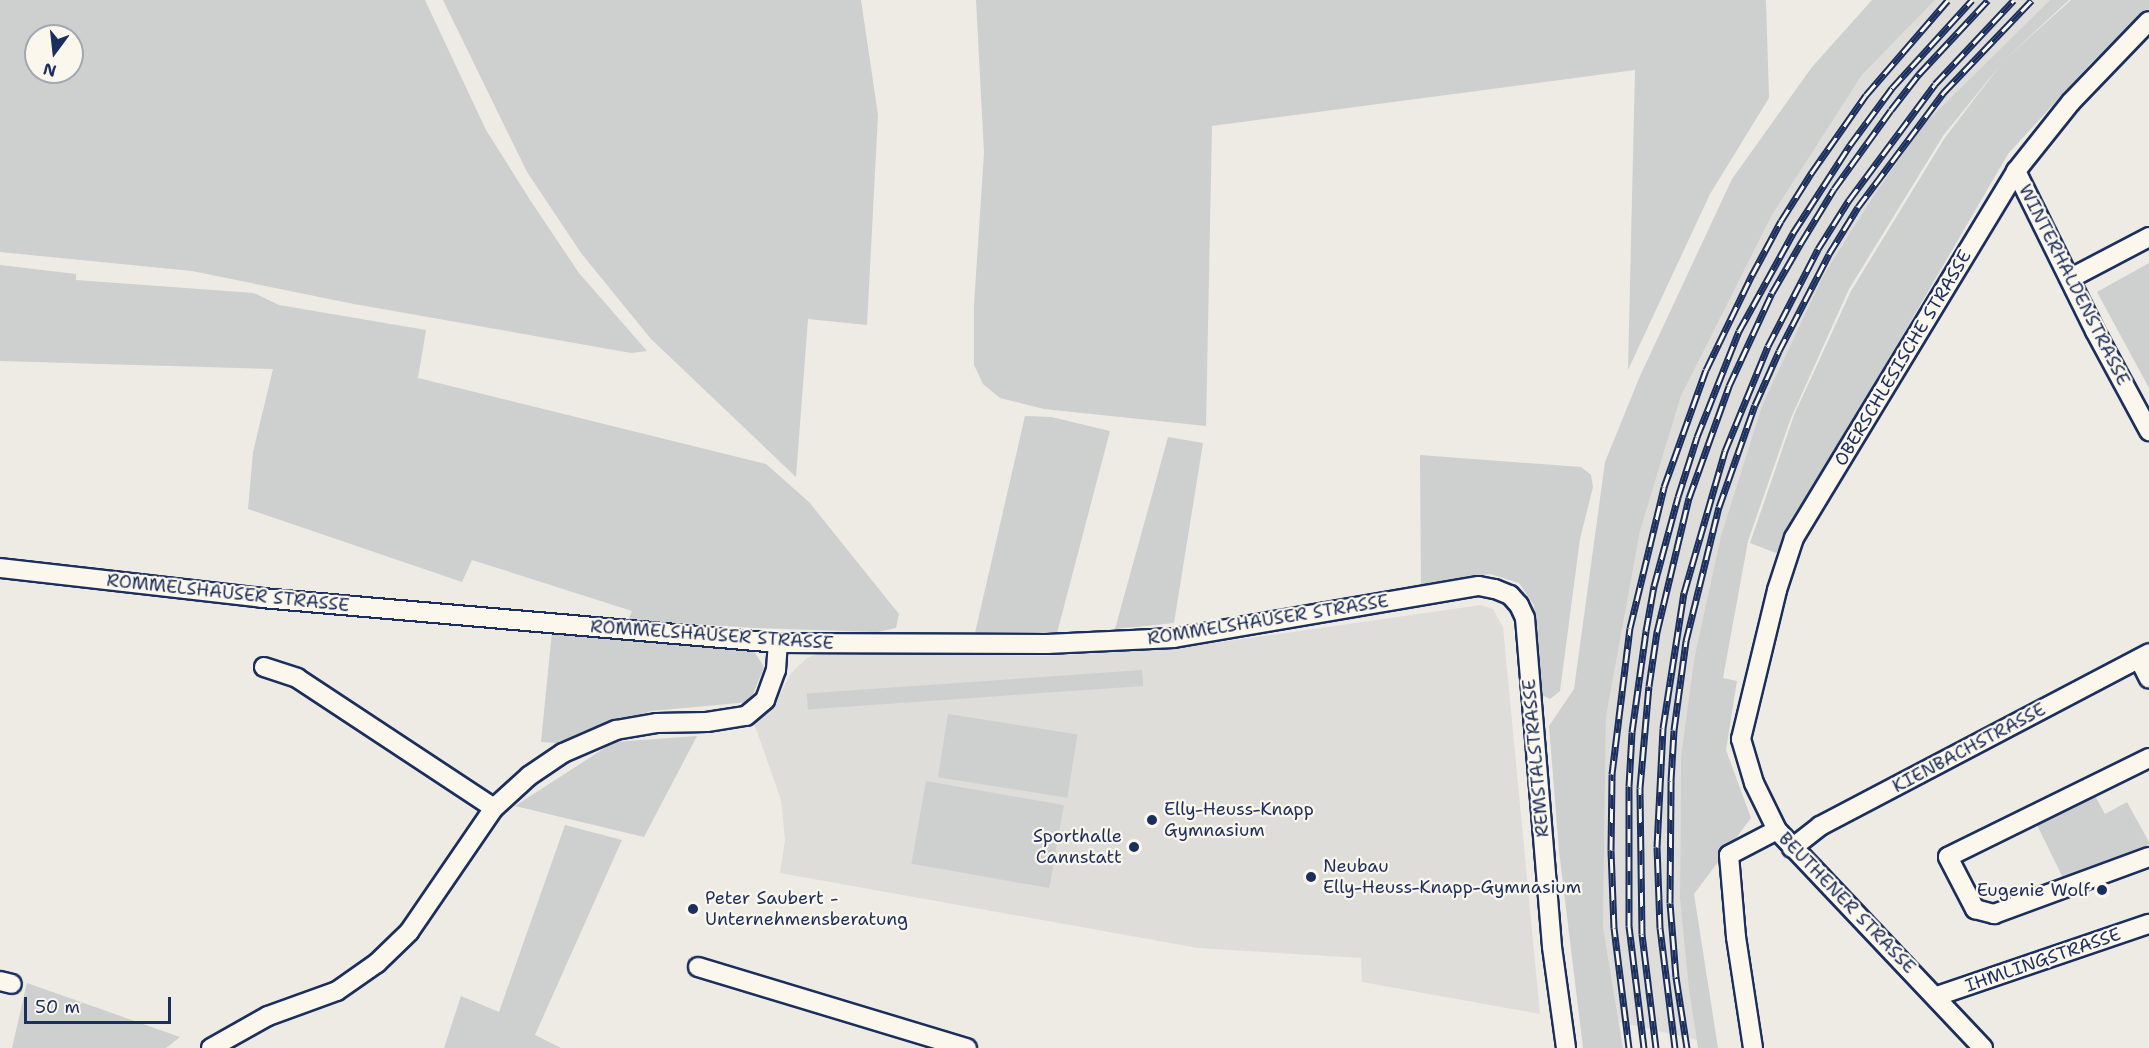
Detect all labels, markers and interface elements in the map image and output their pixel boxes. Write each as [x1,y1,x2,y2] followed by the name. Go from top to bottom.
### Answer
[24,24,84,84] north arrow
[41,58,59,82] text: N
[2014,181,2134,389] street label: WINTERHALDENSTRASSE
[1830,246,1976,470] street label: OBERSCHLESISCHE STRASSE
[106,570,350,616] street label: ROMMELSHAUSER STRASSE
[1146,590,1390,650] street label: ROMMELSHAUSER STRASSE
[590,616,834,654] street label: ROMMELSHAUSER STRASSE
[1518,678,1554,838] street label: REMSTALSTRASSE
[1889,699,2049,797] street label: KIENBACHSTRASSE
[1164,799,1314,842] place label: Elly-Heuss-Knapp Gymnasium
[1145,813,1159,827] marker: Elly-Heuss-Knapp Gymnasium
[1033,826,1122,868] place label: Sporthalle Cannstatt
[1774,828,1920,978] street label: BEUTHENER STRASSE
[1127,840,1141,854] marker: Sporthalle Cannstatt
[1323,856,1581,898] place label: Neubau Elly-Heuss-Knapp-Gymnasium
[1304,870,1318,884] marker: Neubau Elly-Heuss-Knapp-Gymnasium
[1977,879,2090,901] place label: Eugenie Wolf
[2095,883,2109,897] marker: Eugenie Wolf
[705,888,908,930] place label: Peter Saubert - Unternehmensberatung
[686,902,700,916] marker: Peter Saubert - Unternehmensberatung
[1962,923,2124,997] street label: IHMLINGSTRASSE
[27,985,174,1023] scale bar
[35,995,80,1019] text: 50 m

